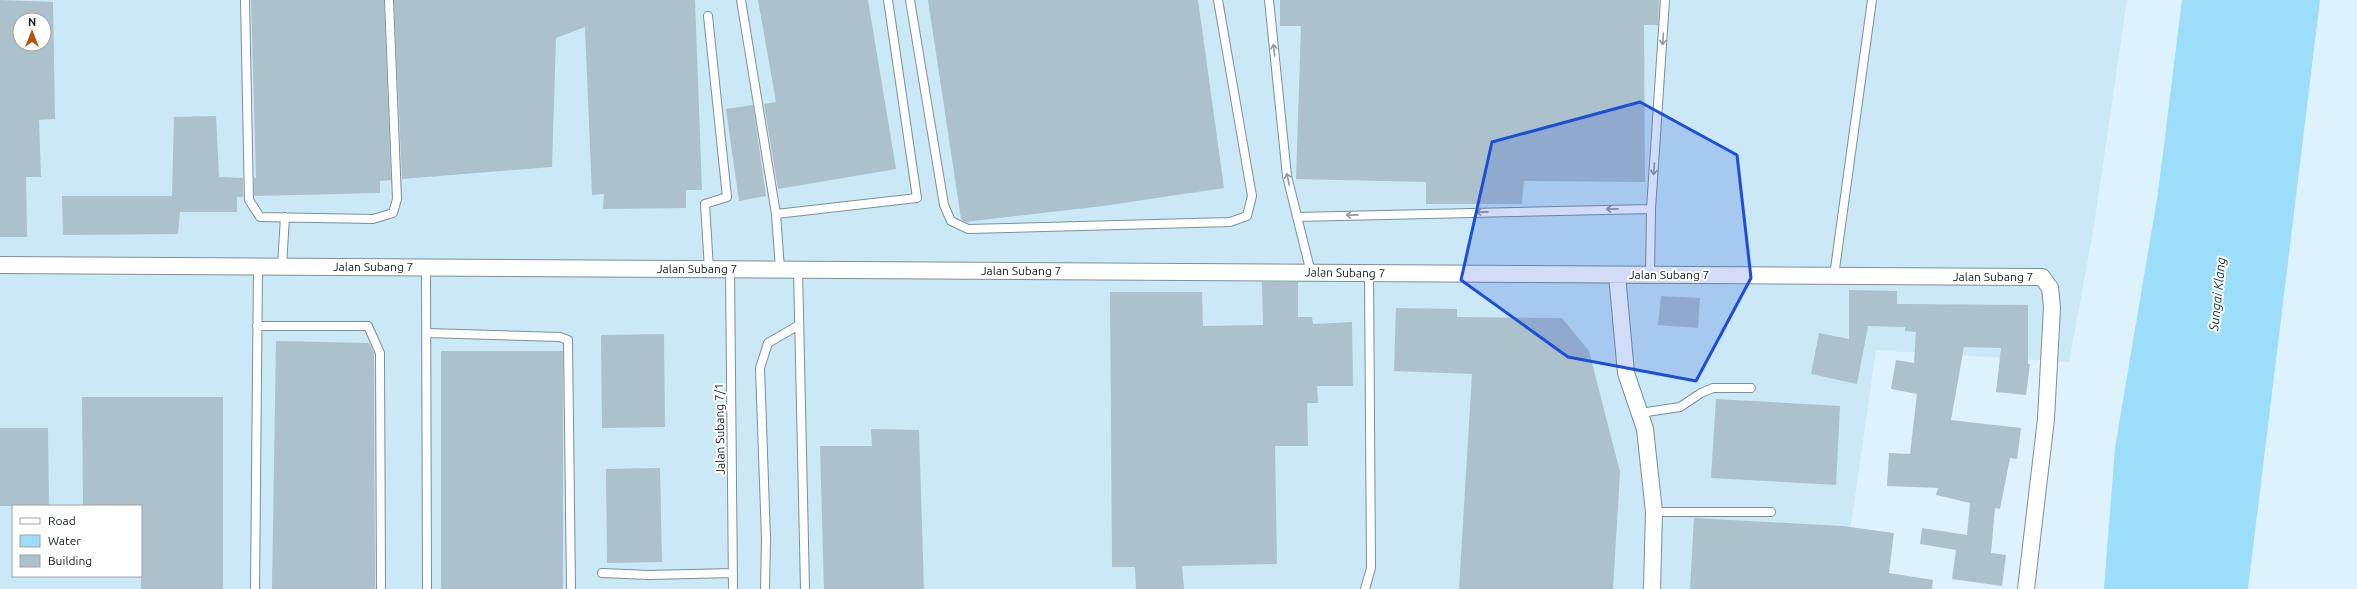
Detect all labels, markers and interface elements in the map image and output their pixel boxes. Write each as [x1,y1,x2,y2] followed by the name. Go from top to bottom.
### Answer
[12,12,52,52] north arrow
[28,16,36,28] text: N
[1660,32,1667,45] one-way arrow
[1270,44,1278,57] one-way arrow
[1651,162,1658,175] one-way arrow
[1284,173,1292,186] one-way arrow
[1606,206,1619,213] one-way arrow
[1476,209,1489,216] one-way arrow
[1346,212,1359,219] one-way arrow
[2206,256,2228,333] water label: Sungai Klang
[333,260,413,273] street label: Jalan Subang 7
[657,262,737,275] street label: Jalan Subang 7
[981,264,1061,277] street label: Jalan Subang 7
[1305,265,1385,280] street label: Jalan Subang 7
[1629,268,1709,281] street label: Jalan Subang 7
[1953,270,2033,283] street label: Jalan Subang 7
[712,383,727,475] street label: Jalan Subang 7/1
[12,505,142,577] legend
[48,514,76,527] text: Road
[48,534,81,547] text: Water
[48,554,92,567] text: Building

